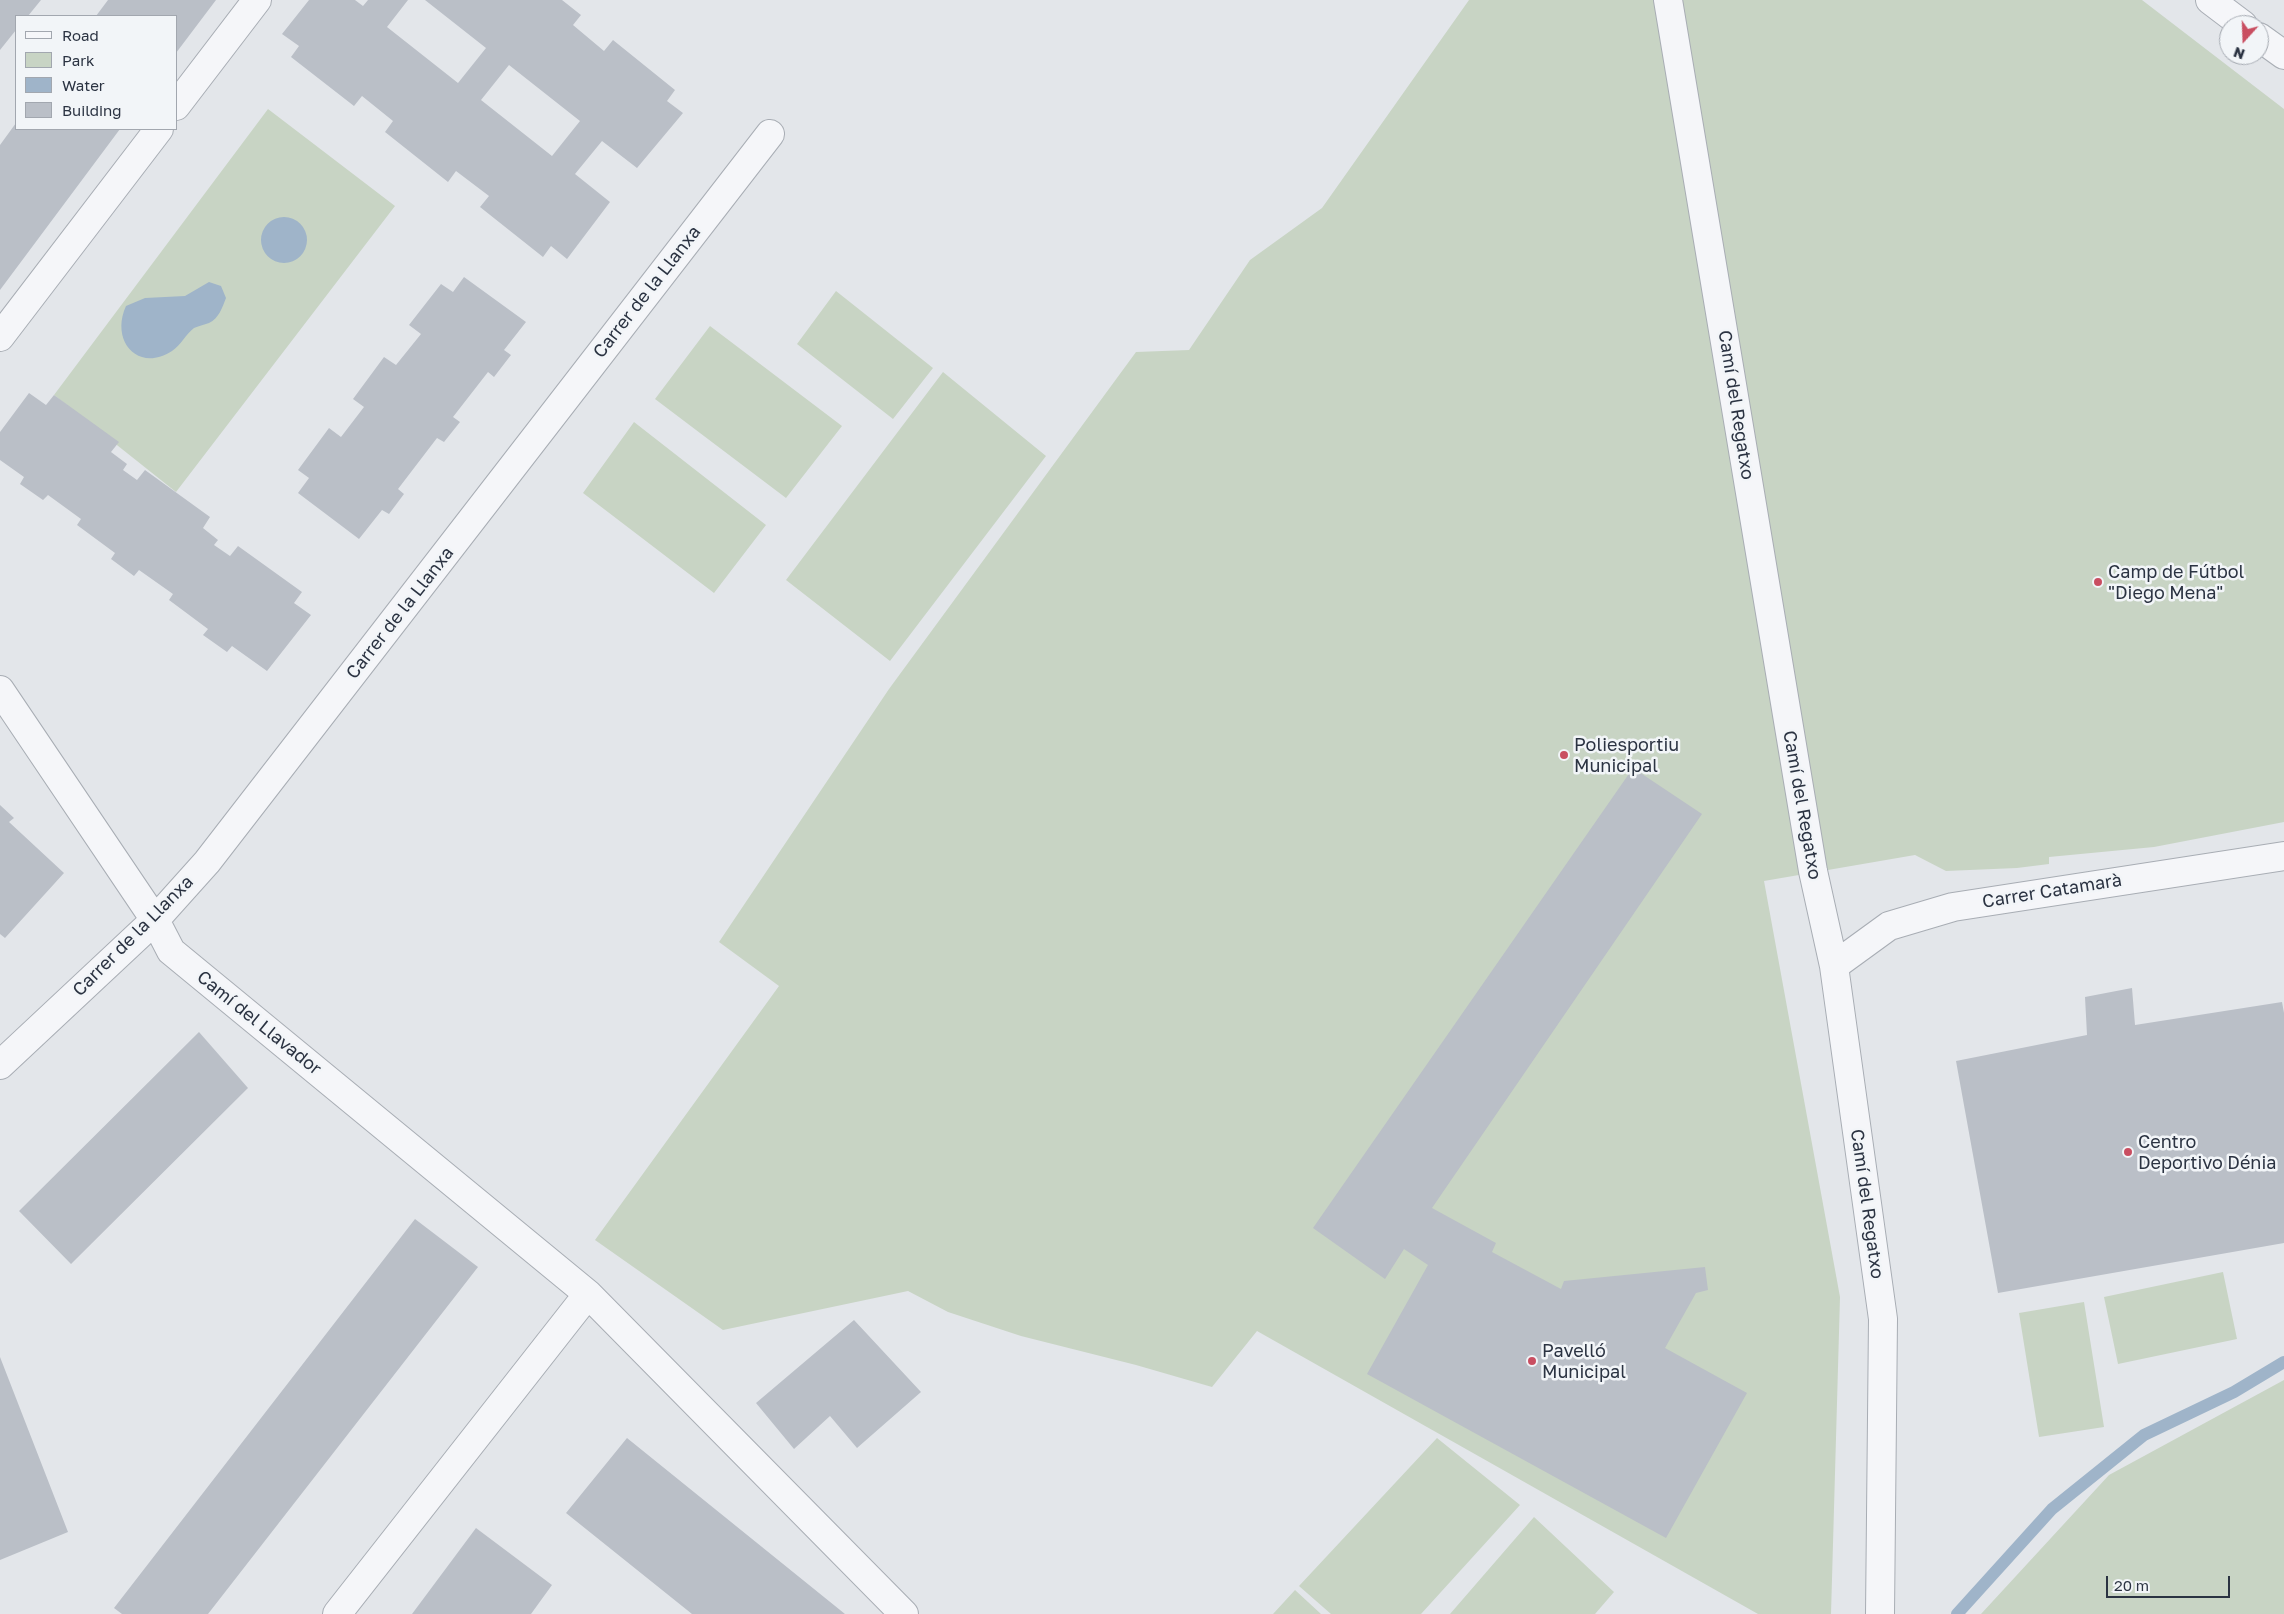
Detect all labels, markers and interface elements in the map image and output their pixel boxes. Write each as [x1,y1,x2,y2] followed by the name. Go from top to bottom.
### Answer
[15,15,178,130] legend
[2219,15,2269,65] north arrow
[62,26,99,44] text: Road
[2231,44,2247,63] text: N
[62,51,94,69] text: Park
[62,76,105,94] text: Water
[62,101,122,119] text: Building
[589,222,705,362] street label: Carrer de la Llanxa
[1714,329,1758,481] street label: Camí del Regatxo
[342,543,458,683] street label: Carrer de la Llanxa
[2108,561,2244,604] place label: Camp de Fútbol "Diego Mena"
[2092,576,2104,588] marker: Camp de Fútbol "Diego Mena"
[1778,729,1826,881] street label: Camí del Regatxo
[1574,734,1679,776] place label: Poliesportiu Municipal
[1558,749,1570,761] marker: Poliesportiu Municipal
[1981,869,2123,913] street label: Carrer Catamarà
[68,871,198,1001] street label: Carrer de la Llanxa
[192,966,326,1080] street label: Camí del Llavador
[1846,1128,1888,1280] street label: Camí del Regatxo
[2138,1131,2276,1174] place label: Centro Deportivo Dénia
[2122,1146,2134,1158] marker: Centro Deportivo Dénia
[1542,1340,1626,1382] place label: Pavelló Municipal
[1526,1355,1538,1367] marker: Pavelló Municipal
[2109,1566,2233,1598] scale bar
[2114,1576,2149,1594] text: 20 m

